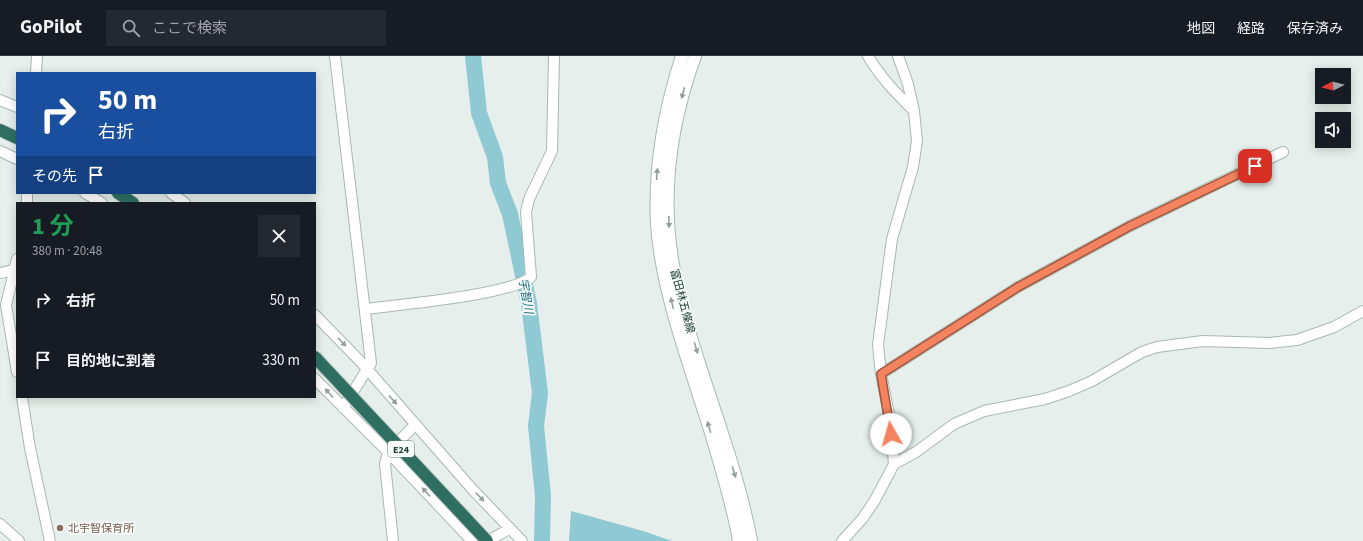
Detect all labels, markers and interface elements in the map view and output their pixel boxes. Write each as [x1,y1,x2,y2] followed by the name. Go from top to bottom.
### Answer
[106,10,386,46] search box
[20,14,82,41] text: GoPilot
[120,17,142,39] icon: search
[152,18,227,39] text: ここで検索
[1187,19,1215,39] text: 地図
[1237,19,1265,39] text: 経路
[1287,19,1343,39] text: 保存済み
[1315,68,1351,104] north arrow
[1315,68,1351,148] map controls
[98,80,157,120] text: 50 m
[680,87,686,99] one-way arrow
[32,88,84,140] icon: right
[1315,112,1351,148] button: sound
[98,120,134,145] text: 右折
[1238,149,1272,183] pin
[1244,155,1266,177] icon: arrive
[85,164,107,186] icon: arrive
[32,166,77,187] text: その先
[654,168,661,180] one-way arrow
[32,209,73,244] text: 1 分
[258,215,300,257] button: close
[665,216,672,228] one-way arrow
[32,242,102,260] text: 380 m · 20:48
[667,267,698,335] street label: 富田林五條線
[514,277,537,317] water label: 宇智川
[32,289,54,311] icon: right
[270,290,300,311] text: 50 m
[66,291,96,312] text: 右折
[669,297,675,309] one-way arrow
[337,337,347,347] one-way arrow
[693,343,699,355] one-way arrow
[32,349,54,371] icon: arrive
[262,350,300,371] text: 330 m
[66,351,156,372] text: 目的地に到着
[324,388,334,398] one-way arrow
[388,395,398,405] one-way arrow
[870,413,912,455] position arrow
[706,421,712,433] one-way arrow
[388,441,414,457] road number: E24
[731,467,737,479] one-way arrow
[421,487,431,497] one-way arrow
[475,492,484,502] one-way arrow
[68,521,135,536] place label: 北宇智保育所
[55,523,65,533] marker: 北宇智保育所

